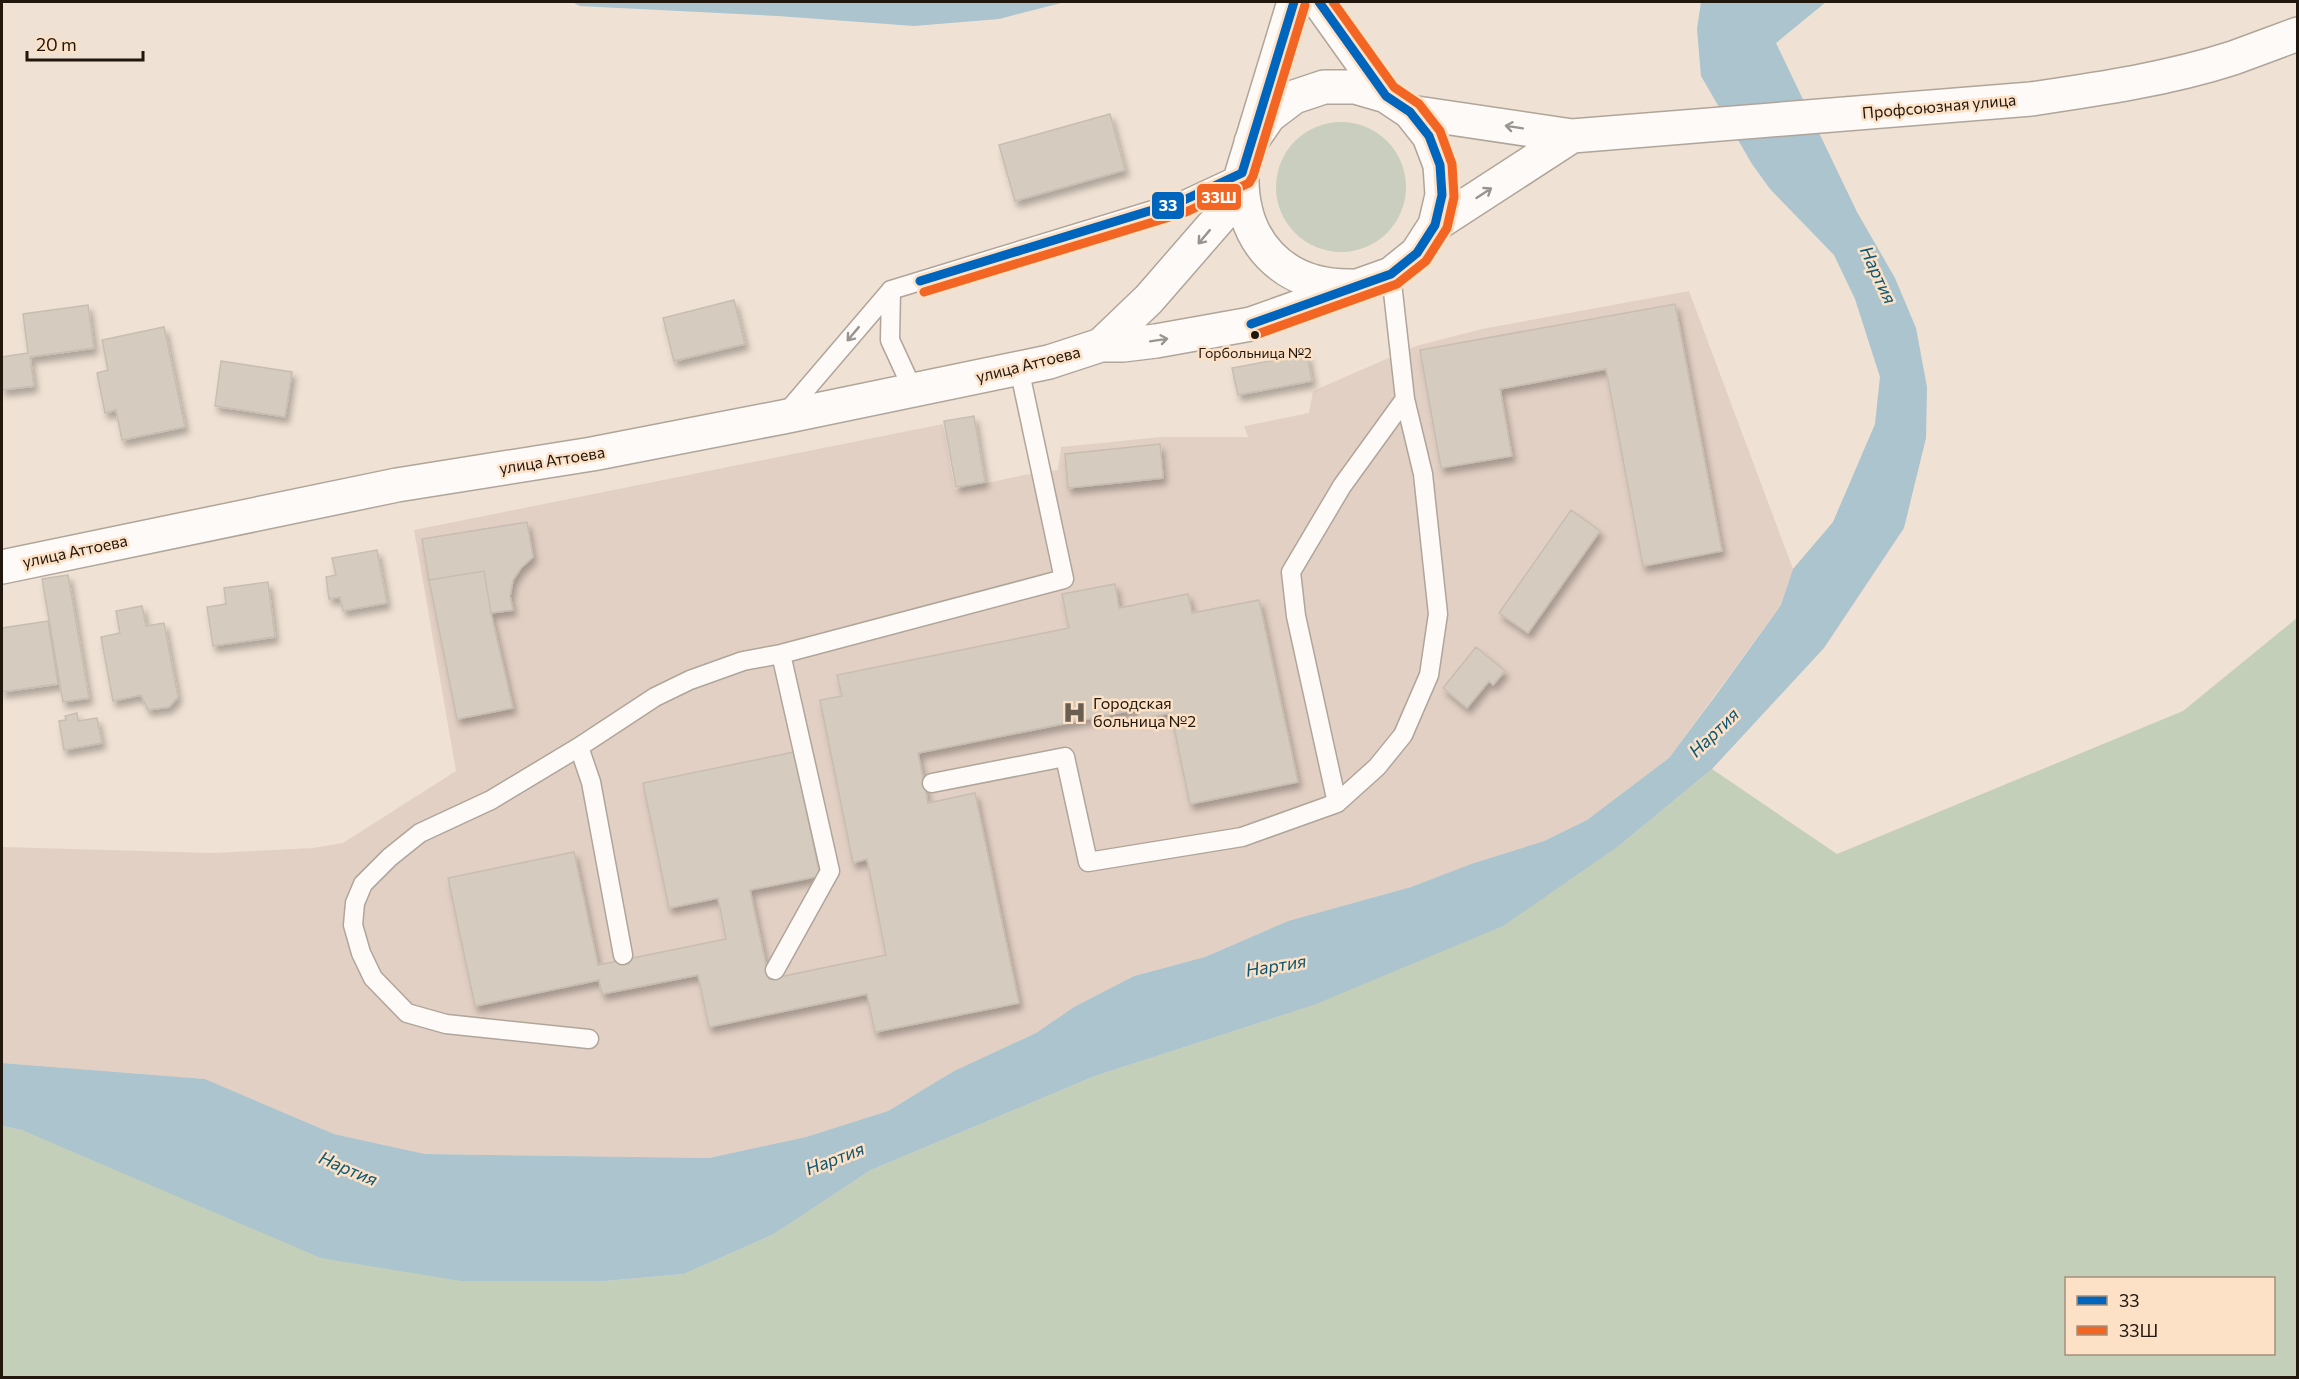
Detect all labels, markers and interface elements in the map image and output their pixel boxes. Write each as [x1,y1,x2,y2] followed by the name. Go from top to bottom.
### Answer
[27,24,142,62] scale bar
[36,33,77,55] text: 20 m
[1861,89,2017,122] street label: Профсоюзная улица
[1505,122,1524,133] one-way arrow
[1196,183,1242,211] line badge: 33Ш
[1201,187,1237,206] text: 33Ш
[1475,187,1492,199] one-way arrow
[1151,191,1185,220] line badge: 33
[1159,195,1177,214] text: 33
[1197,229,1211,244] one-way arrow
[1856,242,1902,307] water label: Нартия
[846,326,860,341] one-way arrow
[1249,329,1261,341] marker: Горбольница №2
[1149,335,1168,346] one-way arrow
[974,341,1082,386] street label: улица Аттоева
[1198,344,1312,361] place label: Горбольница №2
[498,442,606,477] street label: улица Аттоева
[21,530,129,571] street label: улица Аттоева
[1093,693,1196,730] place label: Городская больница №2
[1062,699,1088,725] hospital icon: Городская больница №2
[1684,703,1743,761] water label: Нартия
[1244,949,1308,981] water label: Нартия
[802,1137,867,1179] water label: Нартия
[316,1146,381,1190] water label: Нартия
[2065,1277,2275,1355] legend
[2119,1289,2140,1311] text: 33
[2119,1319,2158,1341] text: 33Ш

